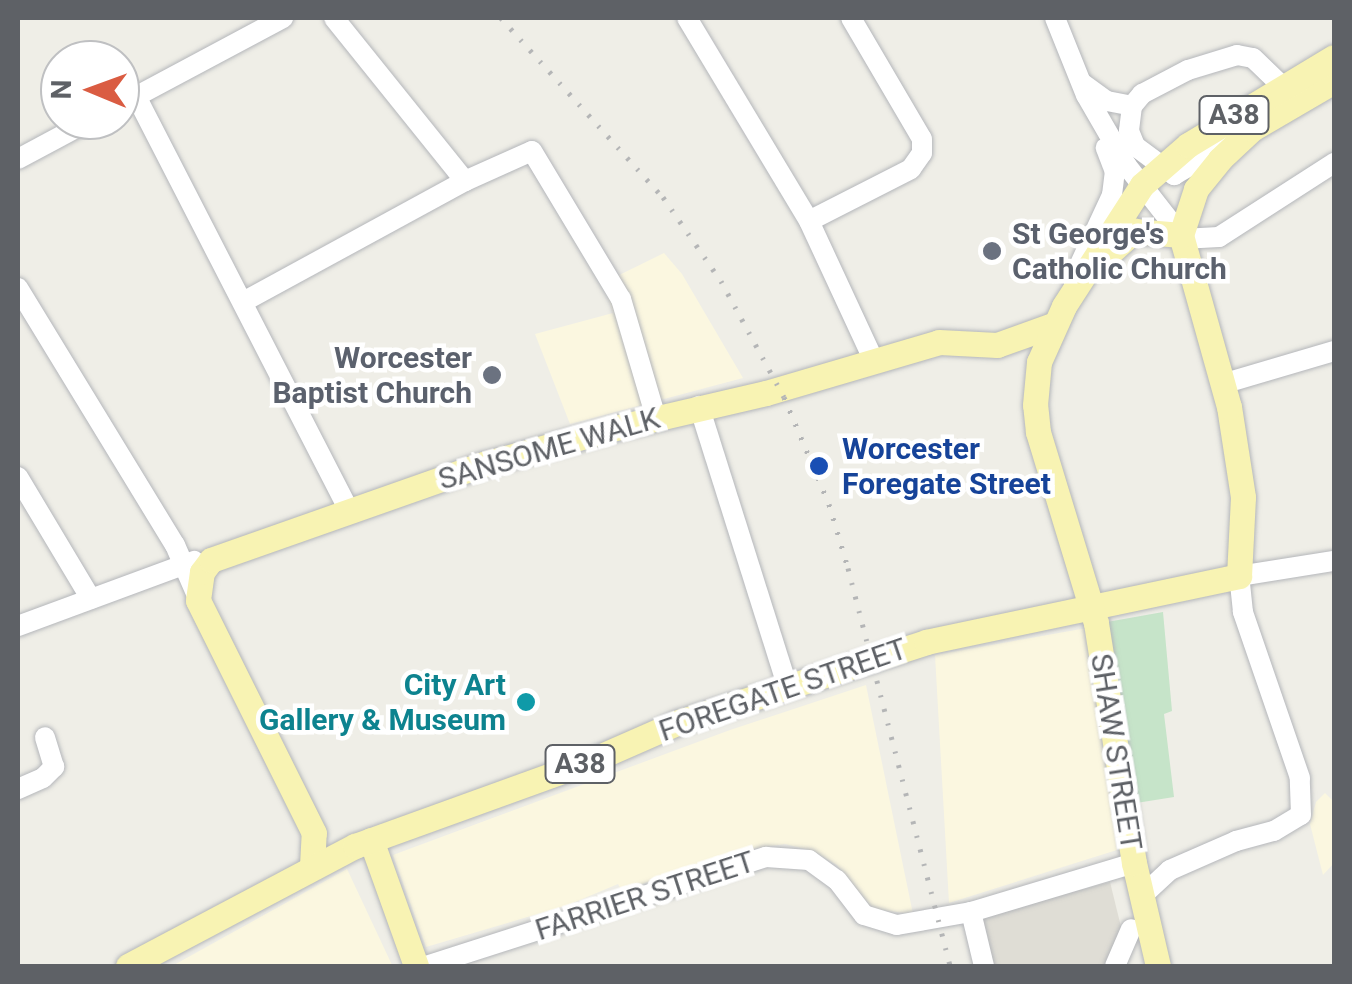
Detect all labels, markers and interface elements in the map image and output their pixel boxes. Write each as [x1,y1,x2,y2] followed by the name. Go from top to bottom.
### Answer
[40,40,140,140] north arrow
[45,79,78,100] text: N
[1196,92,1272,138] road number: A38
[1012,216,1227,286] place label: St George's Catholic Church
[981,240,1003,262] marker: St George's Catholic Church
[272,340,472,410] place label: Worcester Baptist Church
[481,364,503,386] marker: Worcester Baptist Church
[434,400,664,498] street label: SANSOME WALK
[842,431,1051,502] place label: Worcester Foregate Street
[806,453,832,479] marker: Worcester Foregate Street
[654,631,912,749] street label: FOREGATE STREET
[1083,651,1149,853] street label: SHAW STREET
[259,667,506,738] place label: City Art Gallery & Museum
[515,691,537,713] marker: City Art Gallery & Museum
[542,741,618,787] road number: A38
[531,844,759,948] street label: FARRIER STREET

